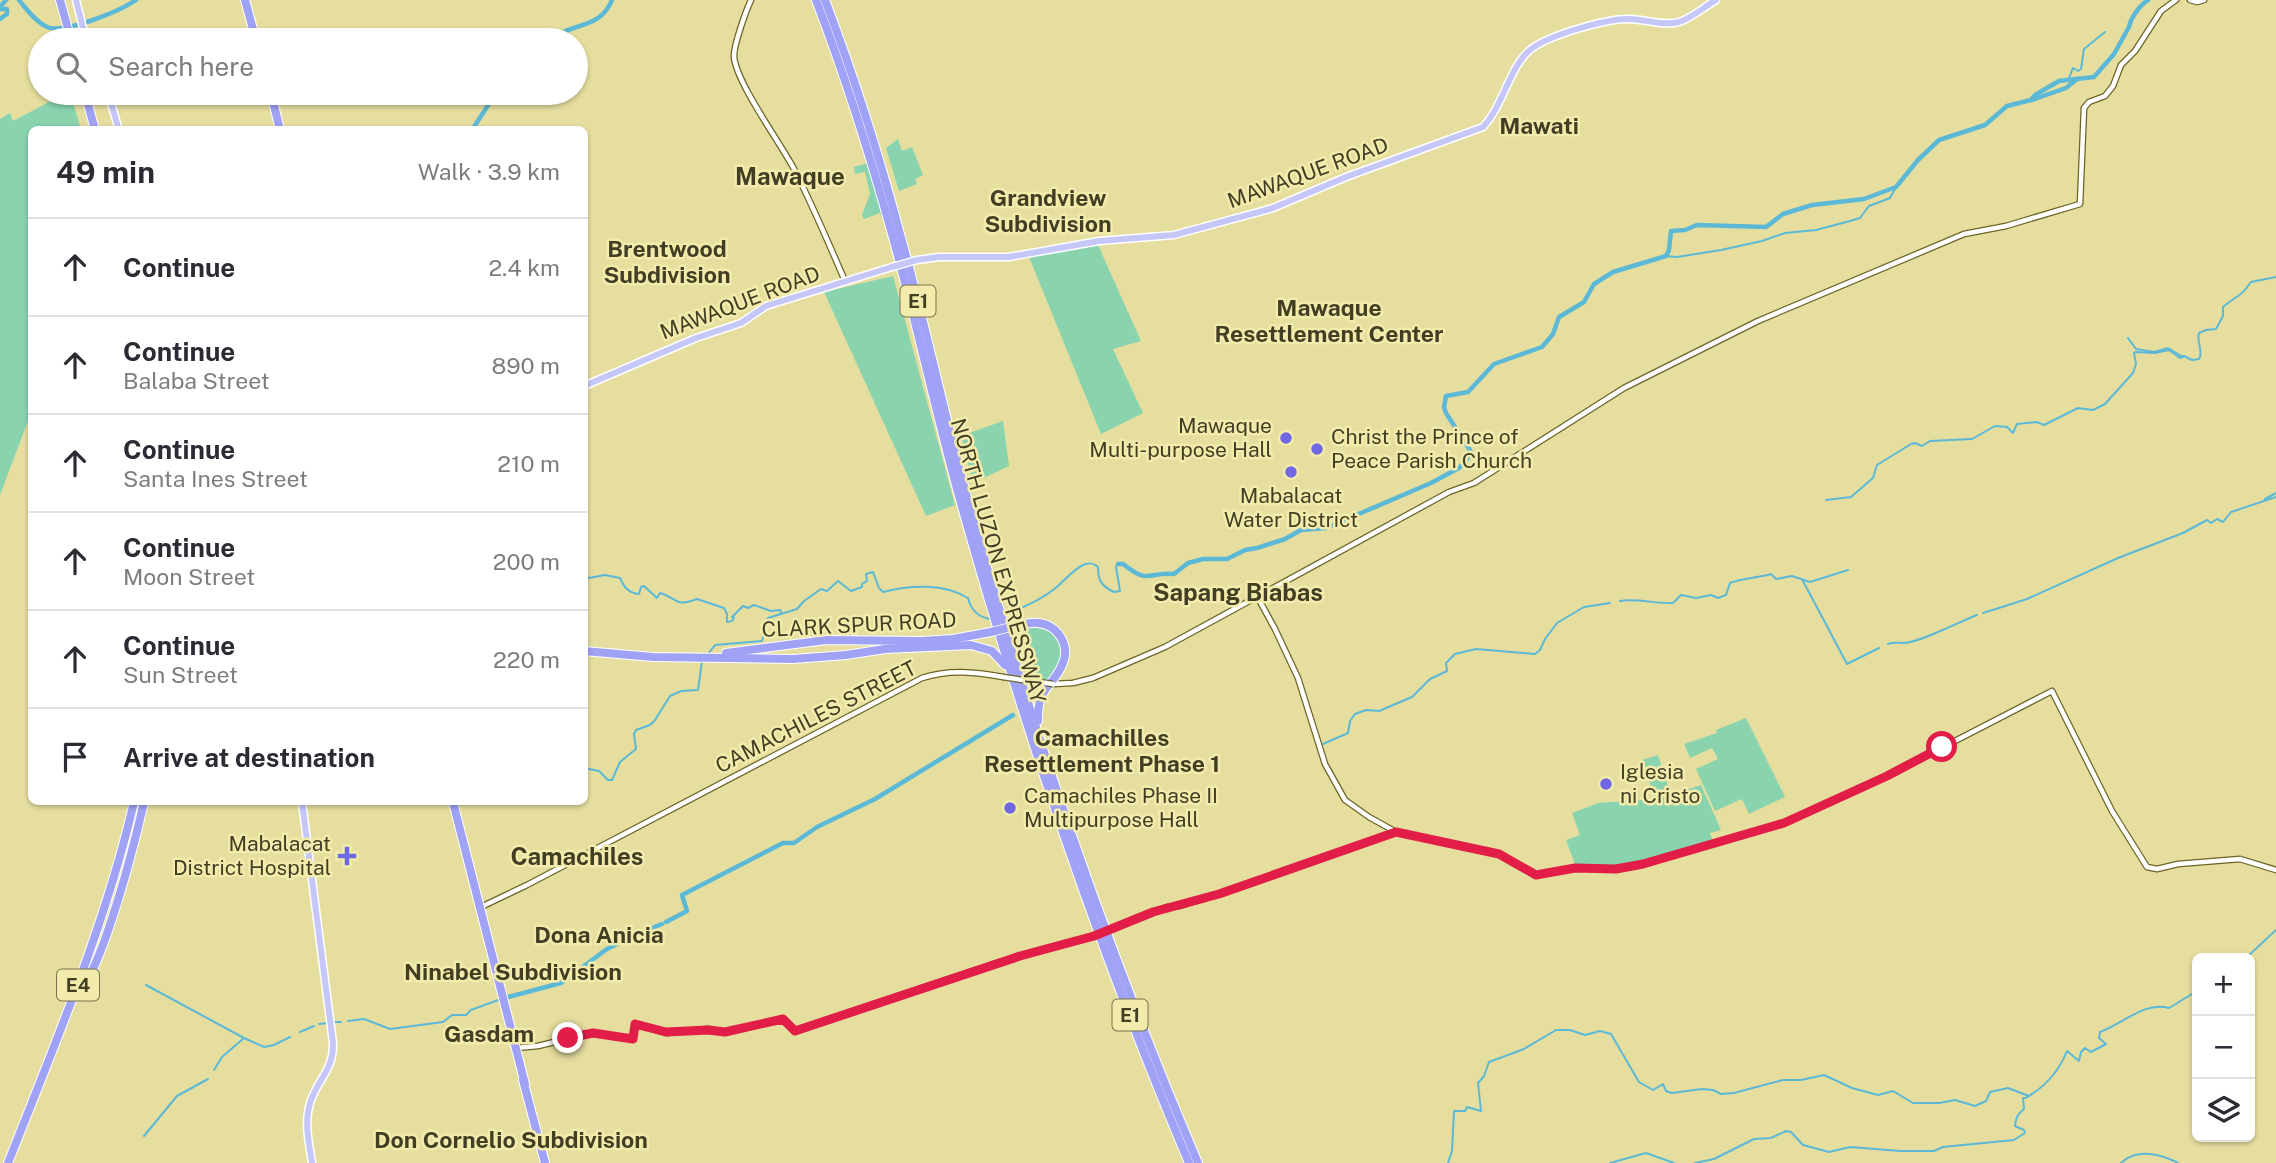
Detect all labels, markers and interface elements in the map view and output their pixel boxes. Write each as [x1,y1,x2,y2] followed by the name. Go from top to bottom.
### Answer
[28,28,588,105] search box
[52,48,90,86] icon: search
[108,51,254,82] text: Search here
[1499,112,1579,139] district label: Mawati
[1224,132,1392,213] street label: MAWAQUE ROAD
[56,154,155,190] text: 49 min
[418,158,560,185] text: Walk · 3.9 km
[735,162,845,190] district label: Mawaque
[984,184,1112,237] district label: Grandview Subdivision
[603,235,731,288] district label: Brentwood Subdivision
[56,248,94,286] icon: ahead
[123,252,235,283] text: Continue
[488,254,560,281] text: 2.4 km
[656,261,823,345] street label: MAWAQUE ROAD
[900,286,936,316] road number: E1
[1214,294,1444,347] district label: Mawaque Resettlement Center
[123,336,235,367] text: Continue
[56,346,94,384] icon: ahead
[491,352,560,379] text: 890 m
[123,367,270,394] text: Balaba Street
[1089,413,1272,462] place label: Mawaque Multi-purpose Hall
[946,415,1051,706] street label: NORTH LUZON EXPRESSWAY
[1331,424,1532,473] place label: Christ the Prince of Peace Parish Church
[1278,430,1294,446] marker: Mawaque Multi-purpose Hall
[123,434,235,465] text: Continue
[1309,441,1325,457] marker: Christ the Prince of Peace Parish Church
[56,444,94,482] icon: ahead
[497,450,560,477] text: 210 m
[1283,464,1299,480] marker: Mabalacat Water District
[123,465,308,492] text: Santa Ines Street
[1224,483,1358,532] place label: Mabalacat Water District
[123,532,235,563] text: Continue
[56,542,94,580] icon: ahead
[493,548,560,575] text: 200 m
[123,563,255,590] text: Moon Street
[1153,578,1323,606] district label: Sapang Biabas
[761,607,957,642] street label: CLARK SPUR ROAD
[123,630,235,661] text: Continue
[56,640,94,678] icon: ahead
[493,646,560,673] text: 220 m
[711,655,920,778] street label: CAMACHILES STREET
[123,661,238,688] text: Sun Street
[984,724,1220,777] district label: Camachilles Resettlement Phase 1
[1926,731,1957,762] route start
[56,738,94,776] icon: arrive
[123,742,375,773] text: Arrive at destination
[1620,759,1700,808] place label: Iglesia ni Cristo
[1598,776,1614,792] marker: Iglesia ni Cristo
[1024,783,1218,832] place label: Camachiles Phase II Multipurpose Hall
[1002,800,1018,816] marker: Camachiles Phase II Multipurpose Hall
[173,831,331,880] place label: Mabalacat District Hospital
[511,842,643,870] district label: Camachiles
[337,846,357,866] marker: Mabalacat District Hospital
[534,921,664,948] district label: Dona Anicia
[2192,953,2255,1142] map controls
[2192,953,2255,1016] button: +
[404,958,622,985] district label: Ninabel Subdivision
[57,970,99,1001] road number: E4
[1112,1000,1148,1030] road number: E1
[2192,1016,2255,1079] button: −
[444,1020,534,1047] district label: Gasdam
[552,1022,583,1053] route end
[2192,1079,2255,1142] button: layers
[374,1126,648,1153] district label: Don Cornelio Subdivision

